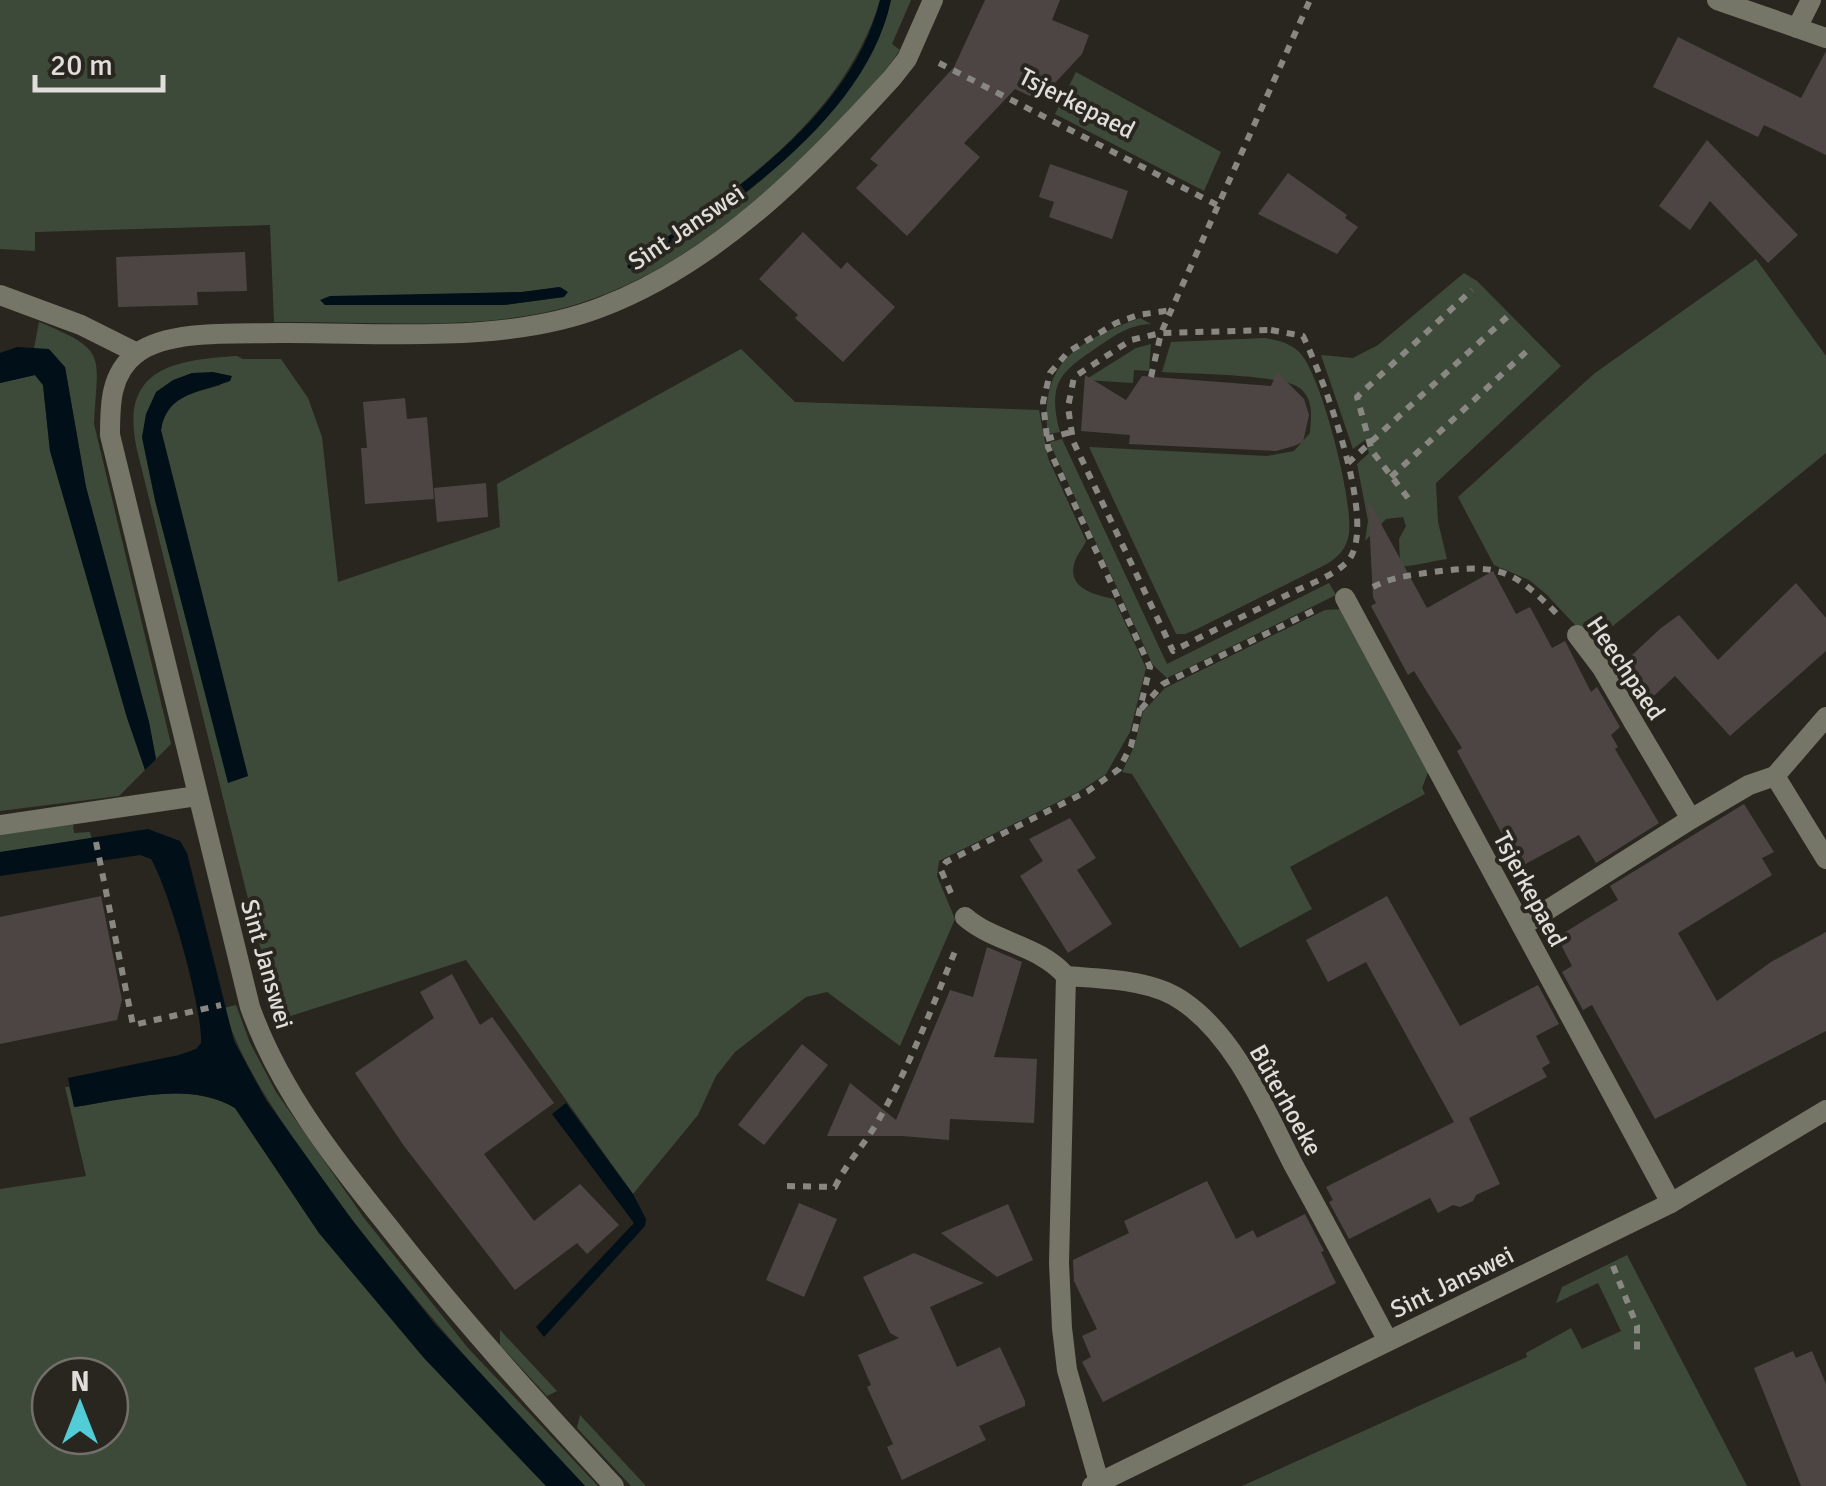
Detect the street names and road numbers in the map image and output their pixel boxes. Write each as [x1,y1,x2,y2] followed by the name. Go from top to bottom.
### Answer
[1014,61,1140,145] street label: Tsjerkepaed
[622,177,750,277] street label: Sint Janswei
[1580,610,1672,726] street label: Heechpaed
[1487,826,1573,952] street label: Tsjerkepaed
[234,896,300,1032] street label: Sint Janswei
[1243,1039,1329,1161] street label: Bûterhoeke
[1385,1239,1519,1325] street label: Sint Janswei

